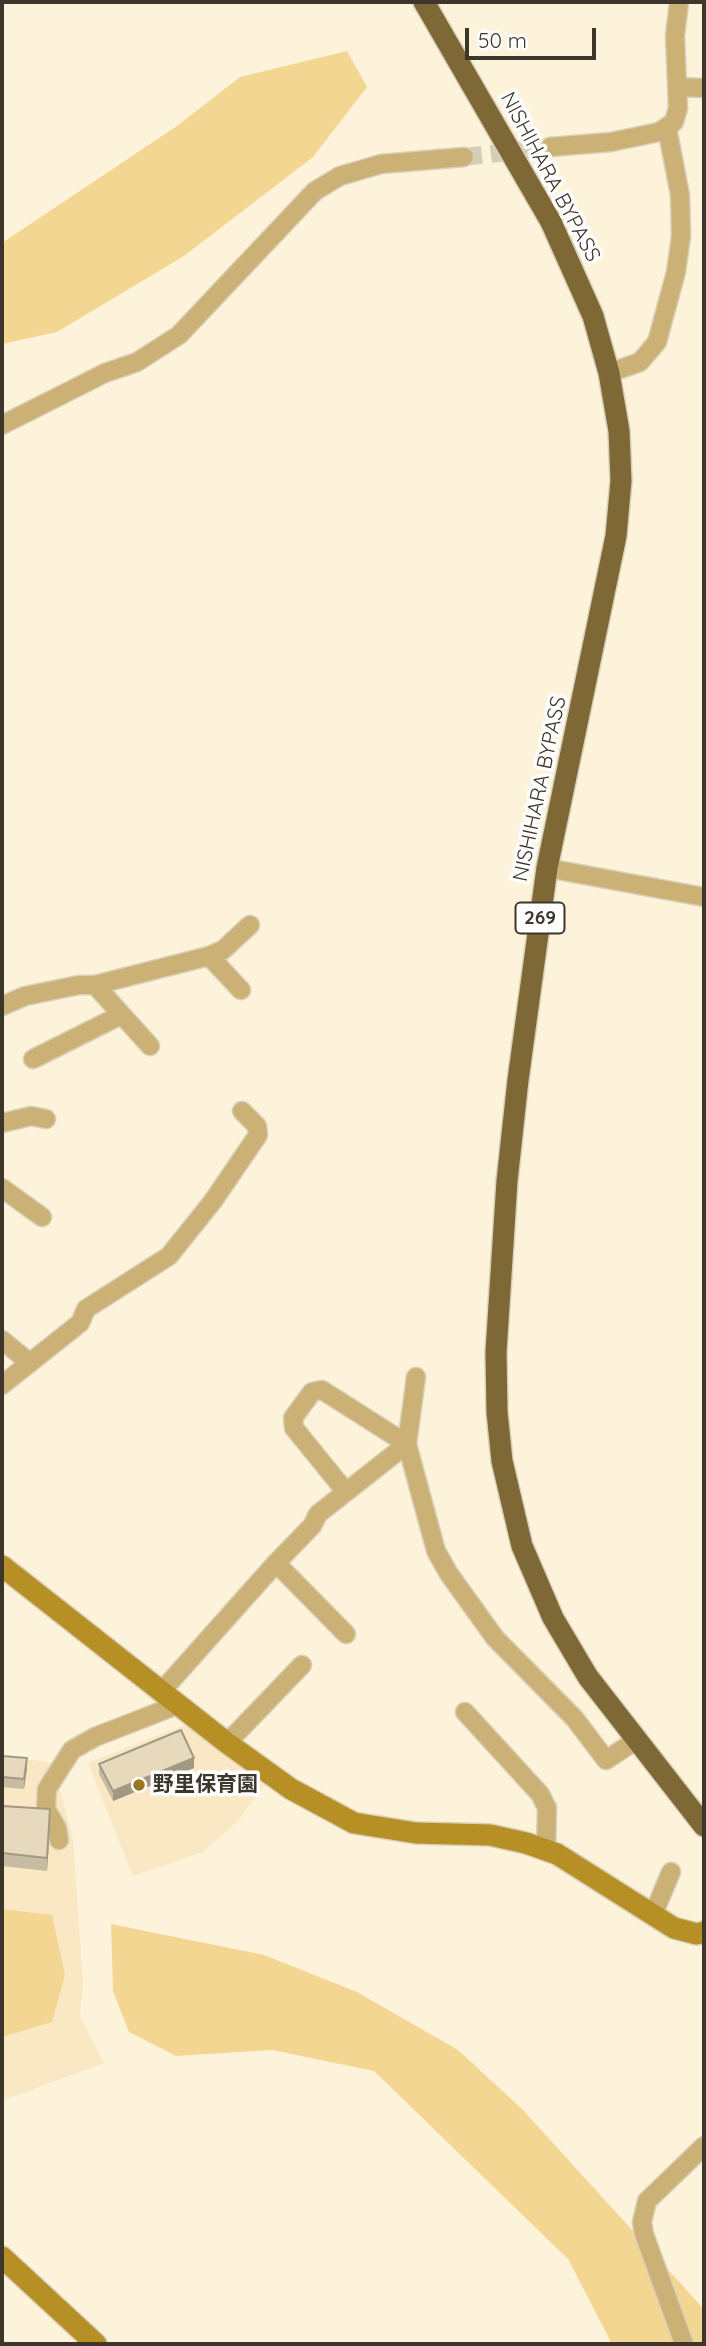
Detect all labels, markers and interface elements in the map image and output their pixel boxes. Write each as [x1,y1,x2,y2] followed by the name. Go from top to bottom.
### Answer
[468,14,599,58] scale bar
[478,27,527,53] text: 50 m
[495,88,605,266] street label: NISHIHARA BYPASS
[508,694,572,884] street label: NISHIHARA BYPASS
[516,902,564,934] road number: 269
[153,1772,258,1798] place label: 野里保育園
[131,1777,147,1793] marker: 野里保育園

